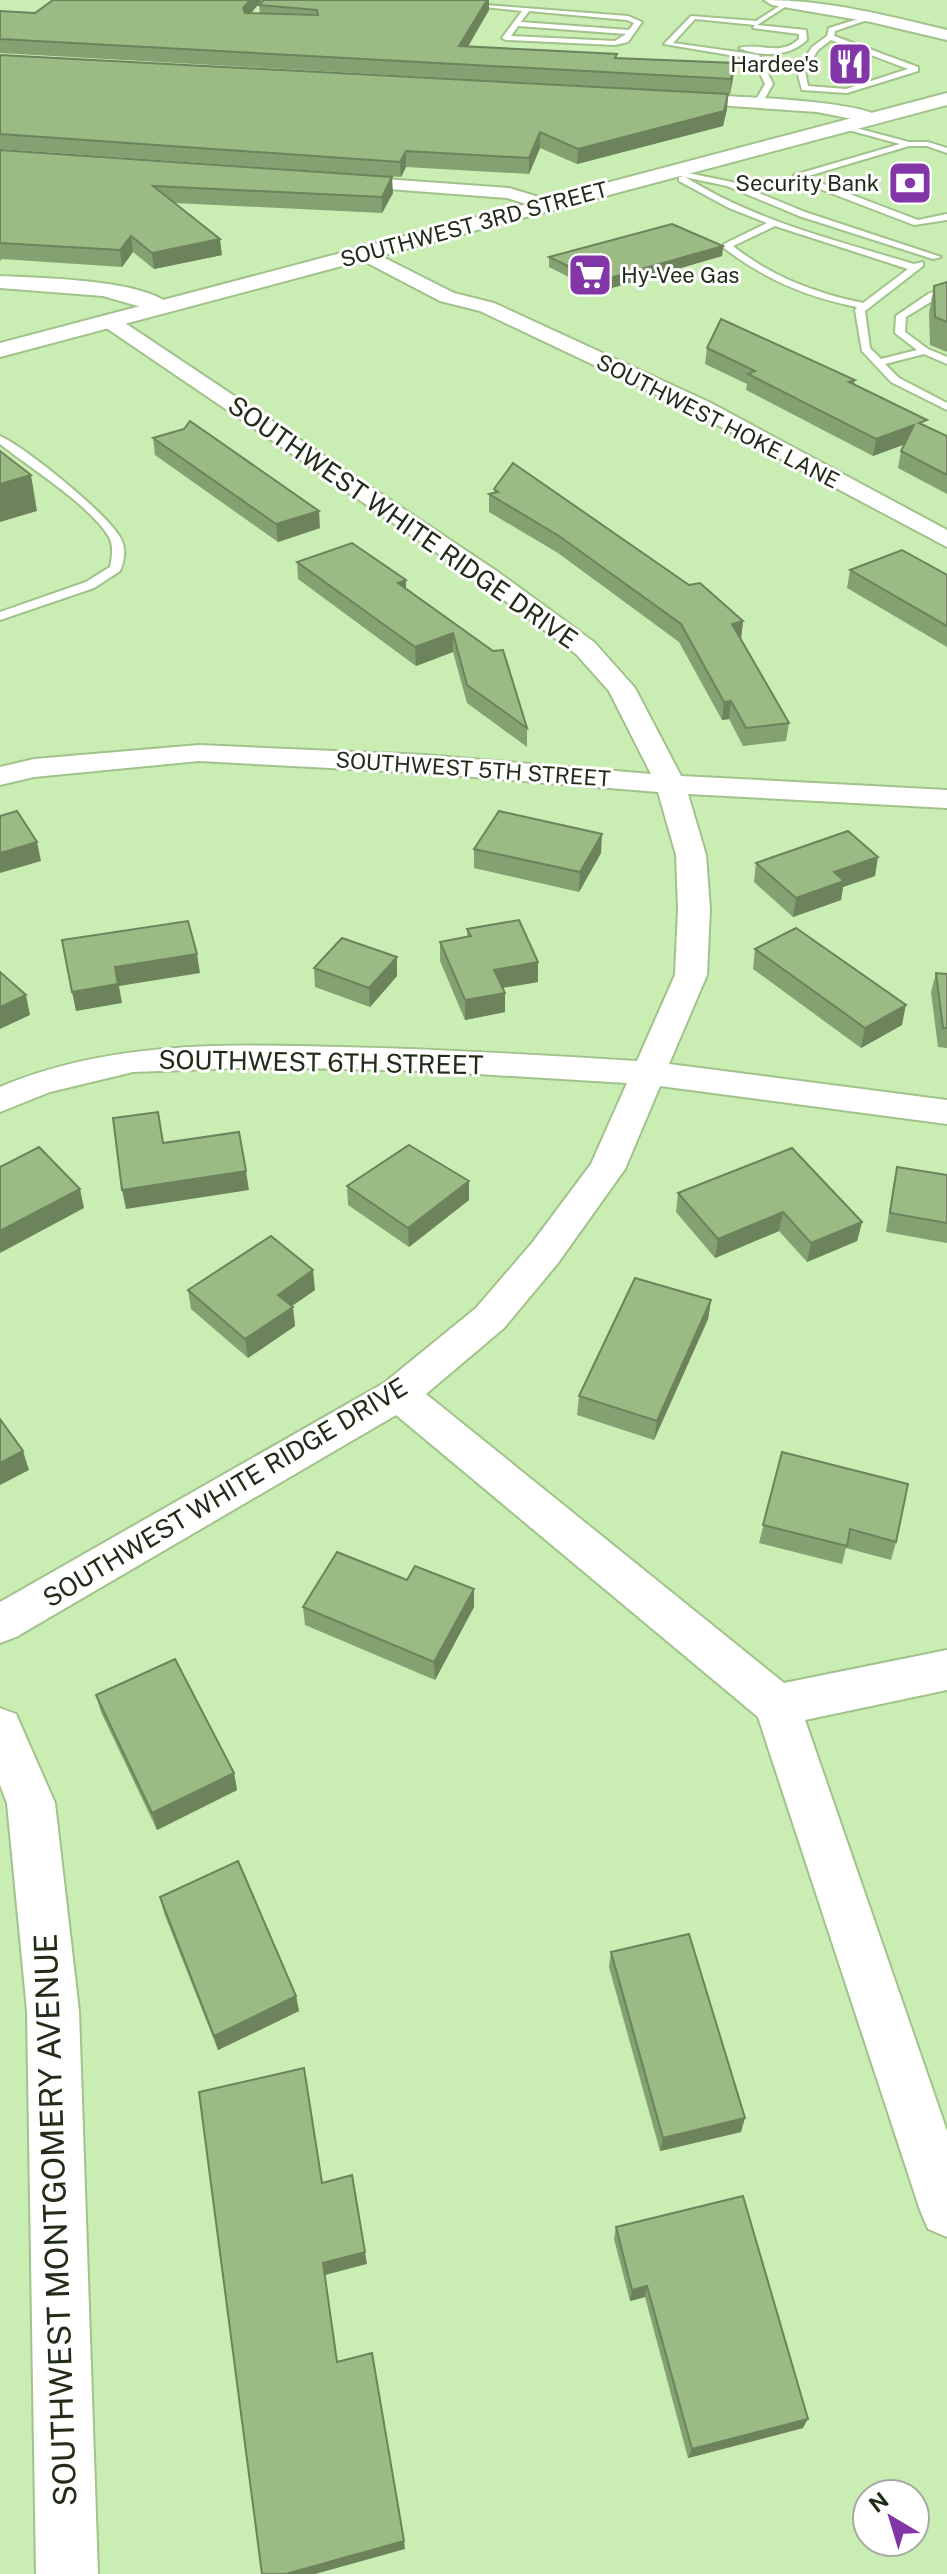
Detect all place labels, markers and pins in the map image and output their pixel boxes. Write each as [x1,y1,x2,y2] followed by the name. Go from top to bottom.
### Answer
[826,40,874,88] restaurant icon: Hardee's
[730,51,819,77] place label: Hardee's
[886,159,934,207] bank icon: Security Bank
[735,170,879,196] place label: Security Bank
[566,251,614,299] supermarket icon: Hy-Vee Gas
[621,262,739,288] place label: Hy-Vee Gas

